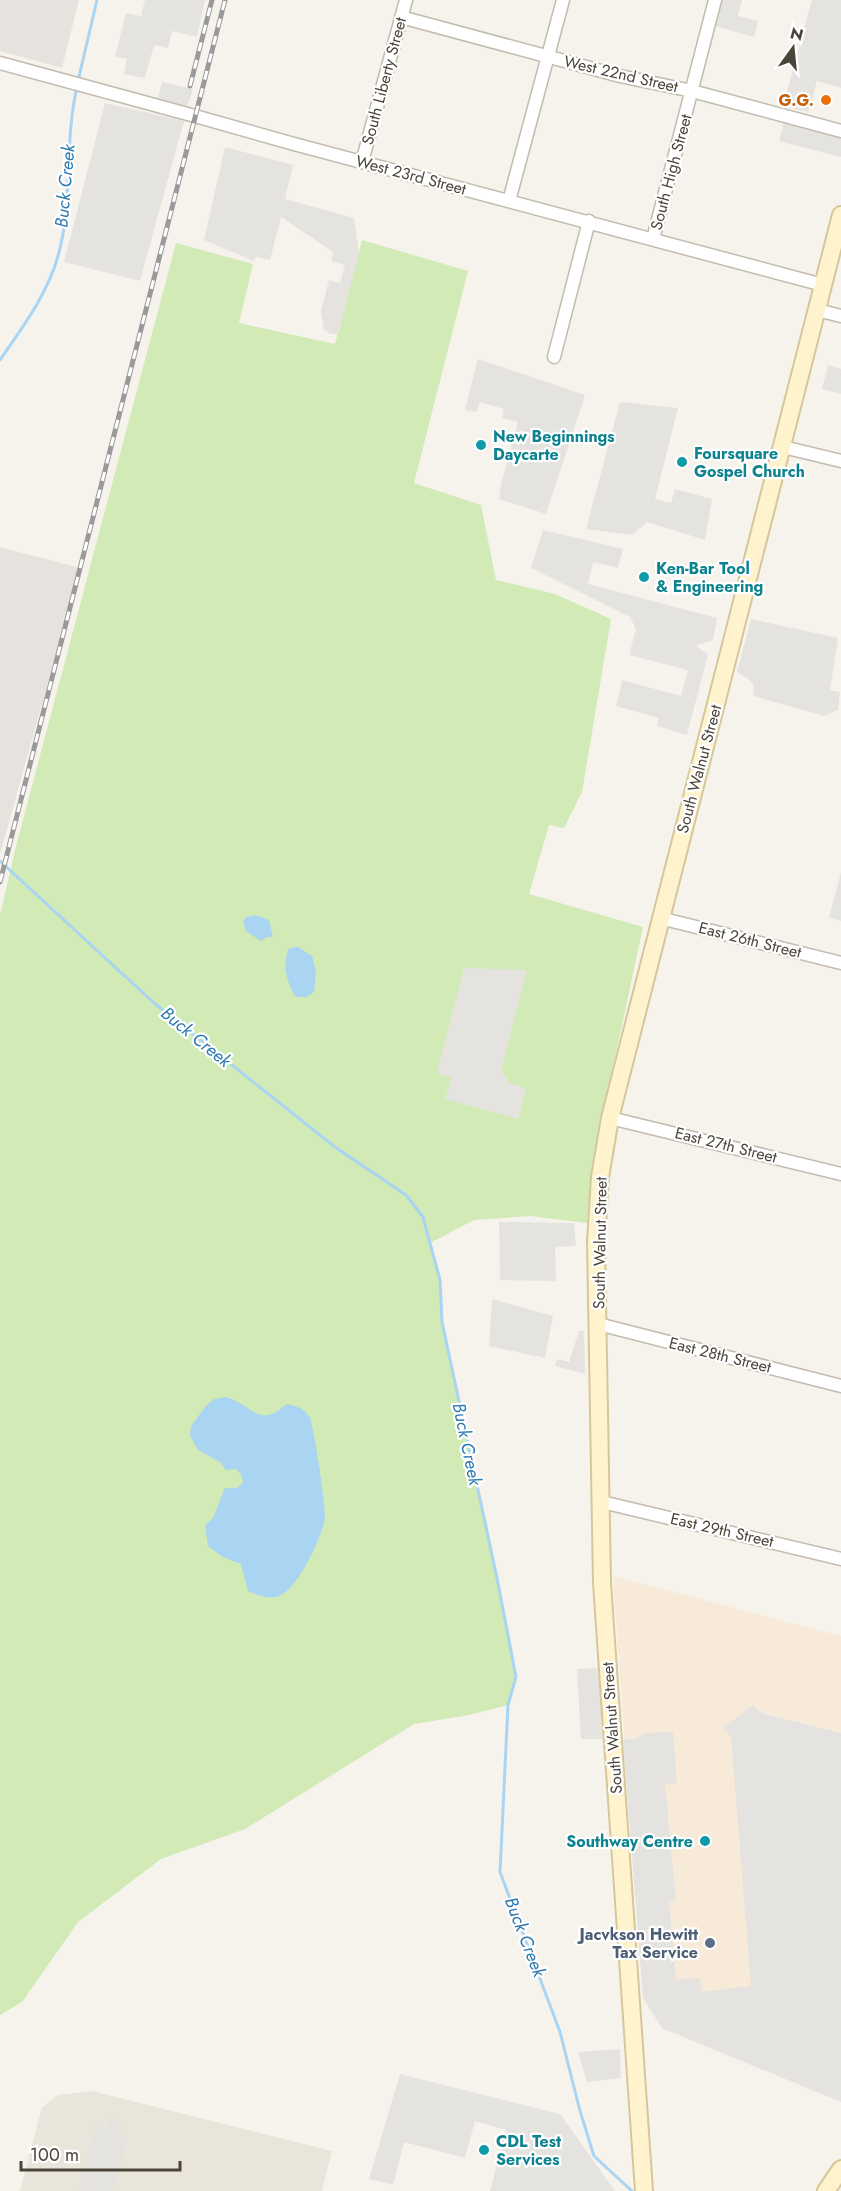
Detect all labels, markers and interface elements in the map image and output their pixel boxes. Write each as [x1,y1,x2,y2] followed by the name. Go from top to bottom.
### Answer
[356,15,412,147] street label: South Liberty Street
[763,18,823,78] north arrow
[788,21,806,47] text: N
[562,50,681,98] street label: West 22nd Street
[779,89,814,112] place label: G.G.
[819,93,833,107] marker: G.G.
[644,111,698,232] street label: South High Street
[48,142,82,229] water label: Buck Creek
[353,149,469,201] street label: West 23rd Street
[493,425,615,466] place label: New Beginnings Daycarte
[474,438,488,452] marker: New Beginnings Daycarte
[694,442,805,483] place label: Foursquare Gospel Church
[675,455,689,469] marker: Foursquare Gospel Church
[656,557,763,598] place label: Ken-Bar Tool & Engineering
[637,570,651,584] marker: Ken-Bar Tool & Engineering
[671,702,727,836] street label: South Walnut Street
[696,916,804,964] street label: East 26th Street
[155,1001,238,1074] water label: Buck Creek
[673,1121,780,1169] street label: East 27th Street
[587,1177,613,1309] street label: South Walnut Street
[666,1331,774,1379] street label: East 28th Street
[446,1400,489,1489] water label: Buck Creek
[668,1507,776,1553] street label: East 29th Street
[596,1661,628,1795] street label: South Walnut Street
[566,1830,693,1853] place label: Southway Centre
[698,1834,712,1848] marker: Southway Centre
[498,1893,553,1982] water label: Buck Creek
[577,1923,699,1964] place label: Jacvkson Hewitt Tax Service
[703,1936,717,1950] marker: Jacvkson Hewitt Tax Service
[496,2130,562,2171] place label: CDL Test Services
[21,2134,180,2172] scale bar
[30,2142,79,2168] text: 100 m
[477,2143,491,2157] marker: CDL Test Services

